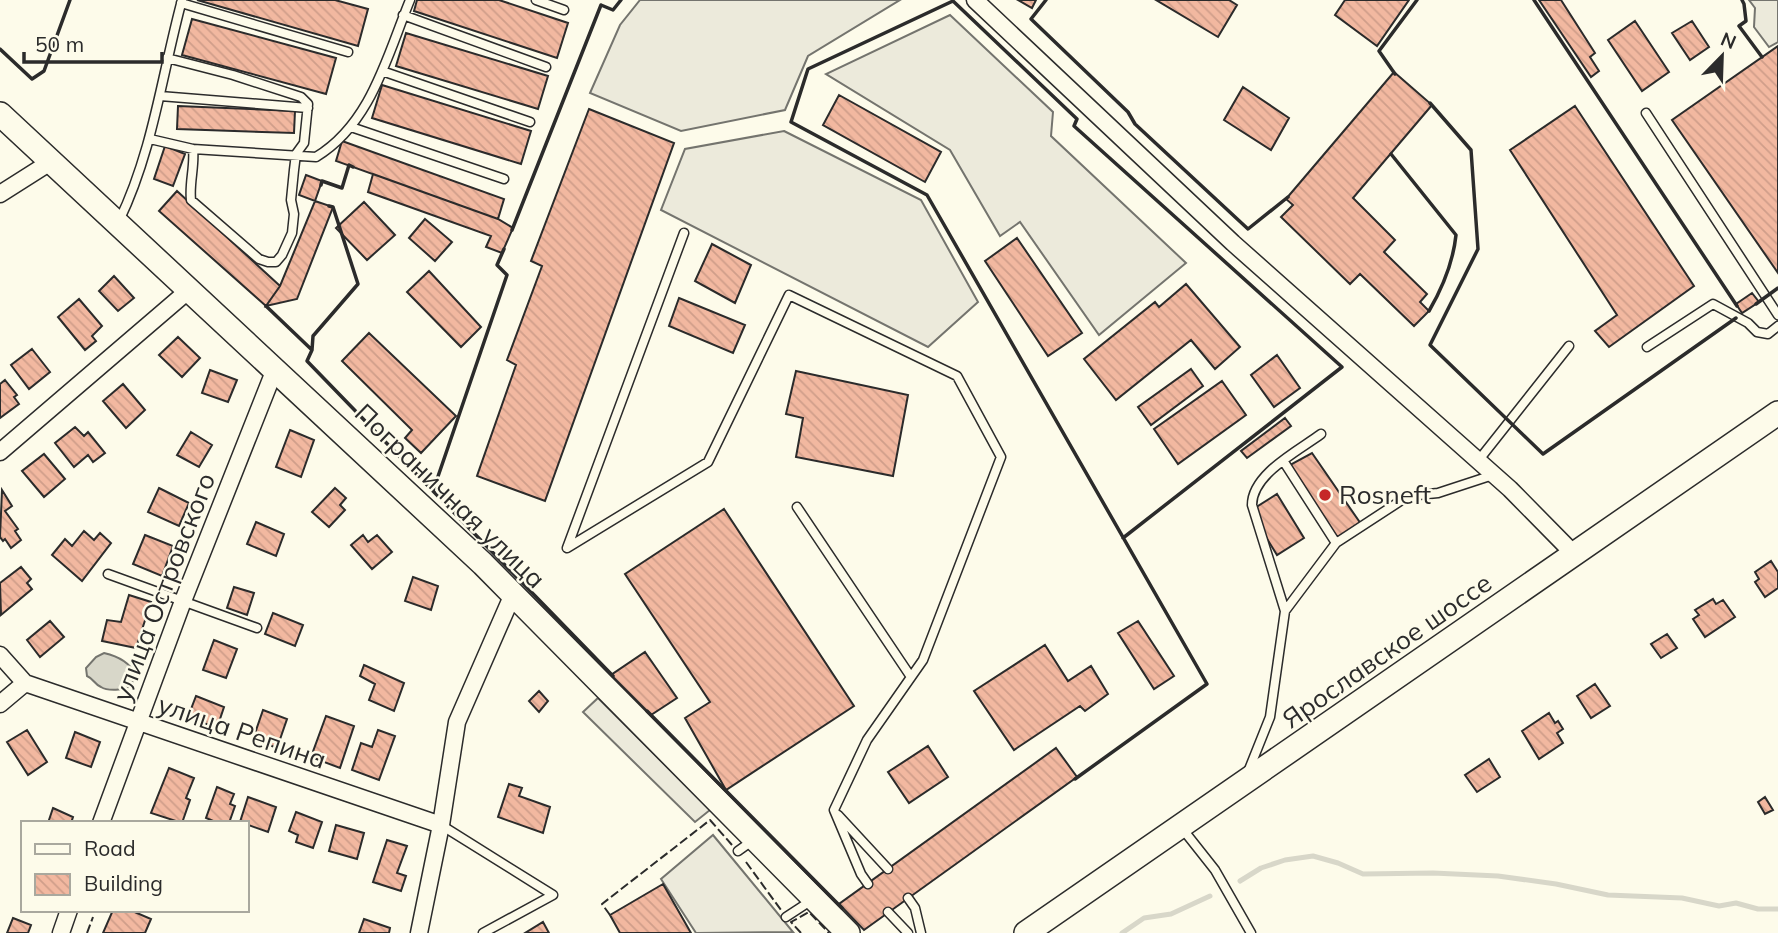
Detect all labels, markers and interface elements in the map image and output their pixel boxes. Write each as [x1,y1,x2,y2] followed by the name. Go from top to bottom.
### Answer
[24,21,163,65] scale bar
[1687,21,1757,91] north arrow
[1717,27,1740,54] text: N
[35,31,84,57] text: 50 m
[348,396,553,595] street label: Пограничная улица
[105,468,222,706] street label: улица Островского
[1339,478,1431,511] place label: Rosneft
[1317,487,1333,503] marker: Rosneft
[1276,566,1498,735] street label: Ярославское шоссе
[154,687,331,776] street label: улица Репина
[21,821,248,912] legend
[84,835,135,861] text: Road
[84,870,163,896] text: Building

